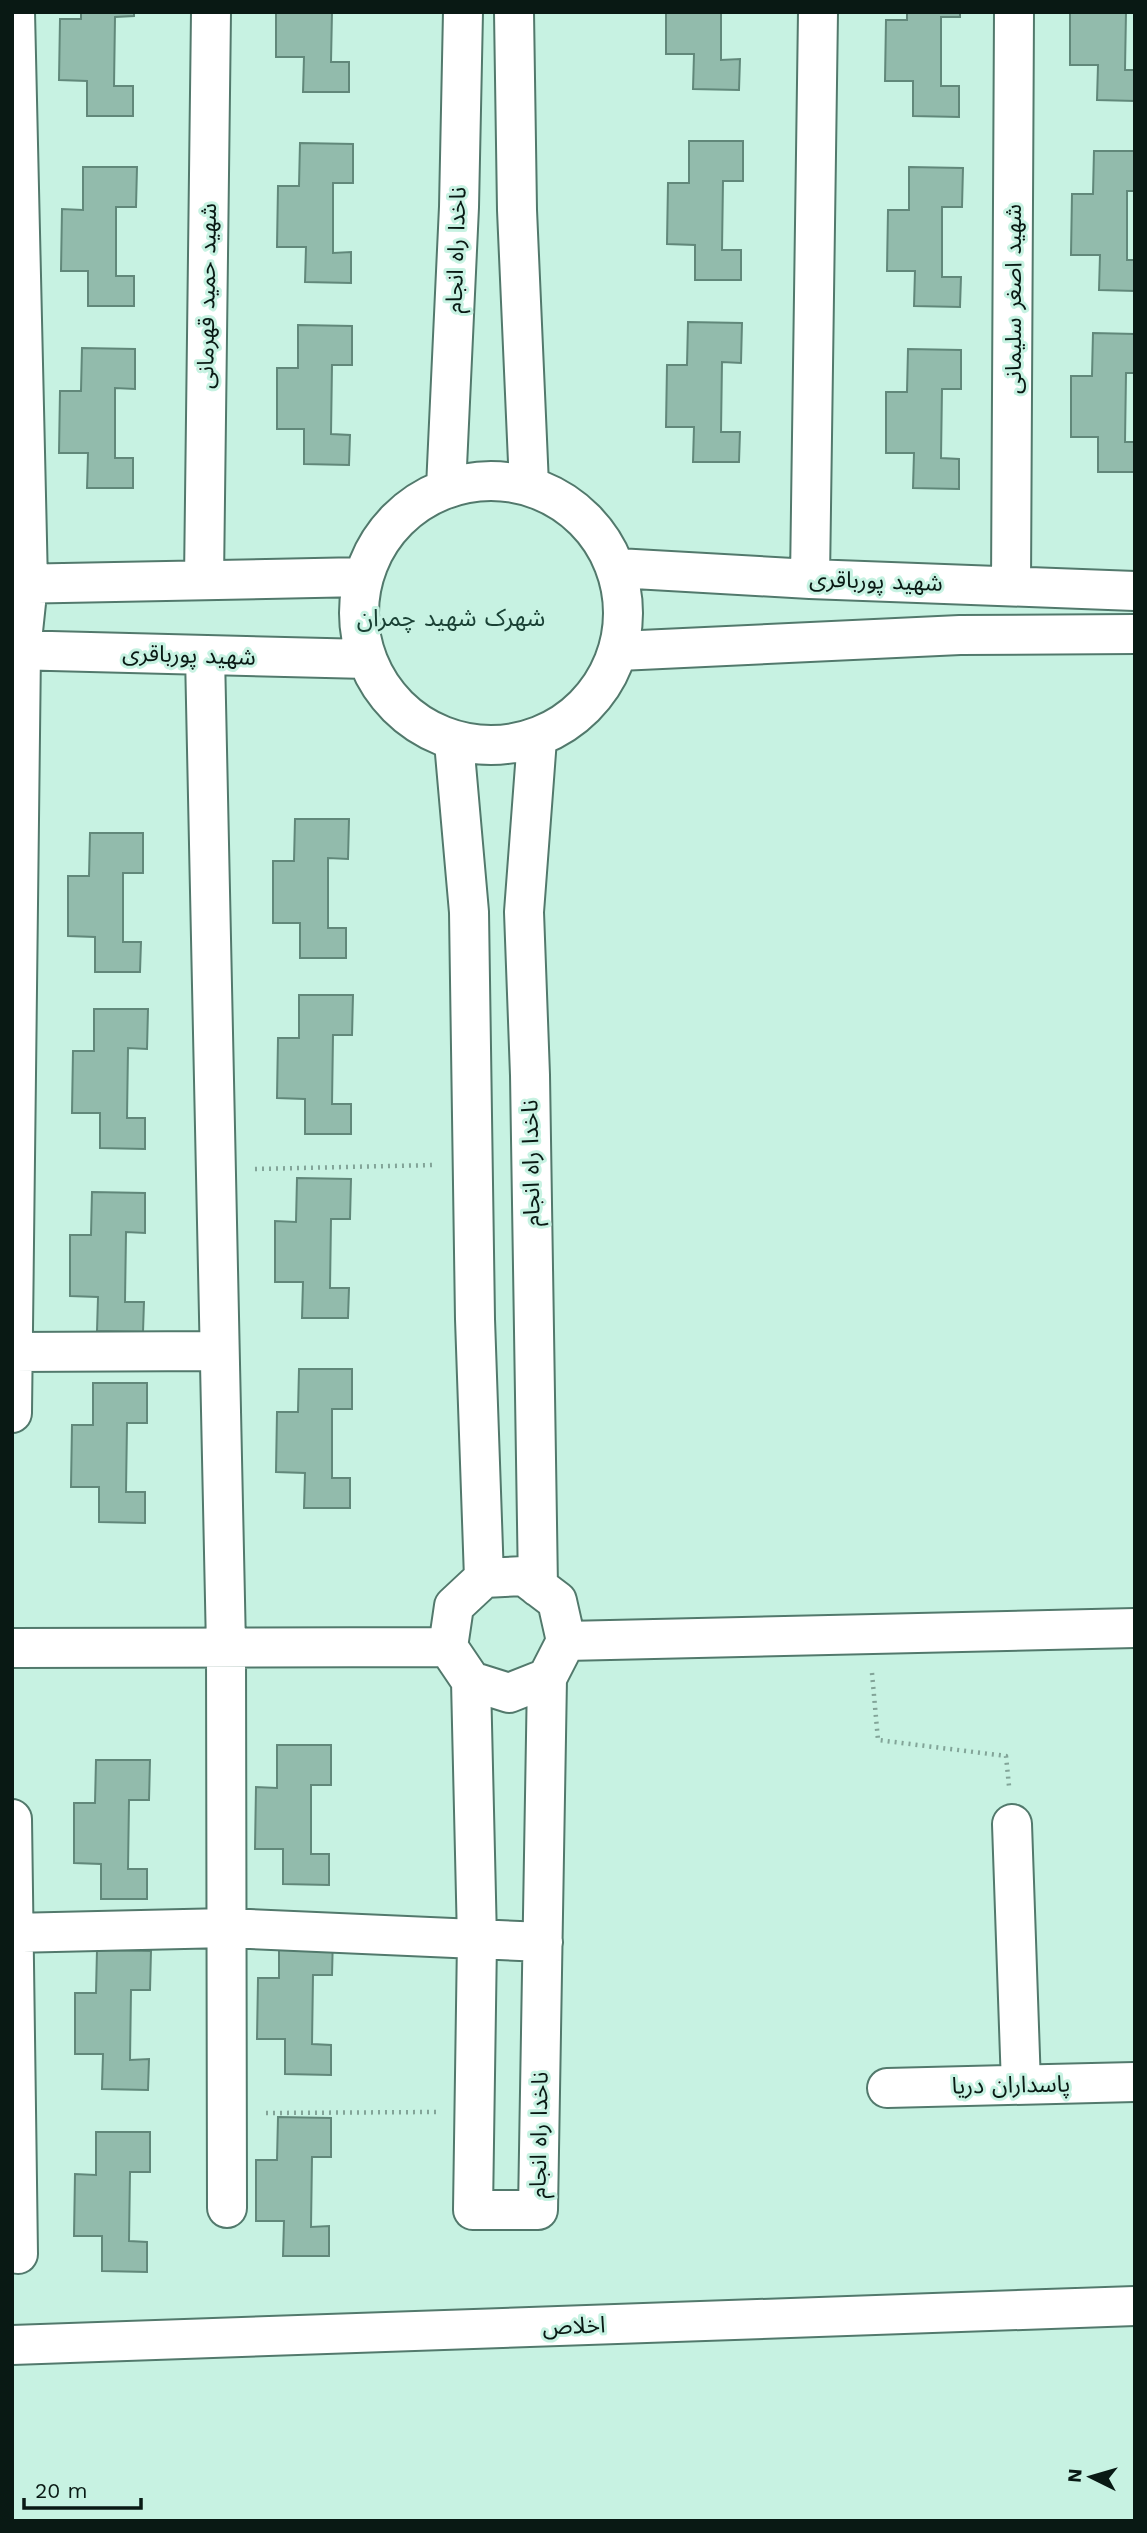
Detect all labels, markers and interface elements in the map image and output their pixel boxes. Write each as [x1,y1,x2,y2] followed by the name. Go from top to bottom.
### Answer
[440,186,476,314] street label: ناخدا راه انجام
[192,203,222,389] street label: شهید حمید قهرمانی
[1000,204,1027,394] street label: شهید اصغر سلیمانی
[809,565,943,598] street label: شهید پورباقری
[357,604,545,633] district label: شهرک شهید چمران
[122,639,256,672] street label: شهید پورباقری
[516,1099,550,1227] street label: ناخدا راه انجام
[951,2070,1071,2101] street label: پاسداران دریا
[524,2071,558,2199] street label: ناخدا راه انجام
[542,2311,606,2341] street label: اخلاص
[1056,2442,1126,2512] north arrow
[24,2466,142,2510] scale bar
[1062,2468,1087,2484] text: N
[35,2478,87,2503] text: 20 m

